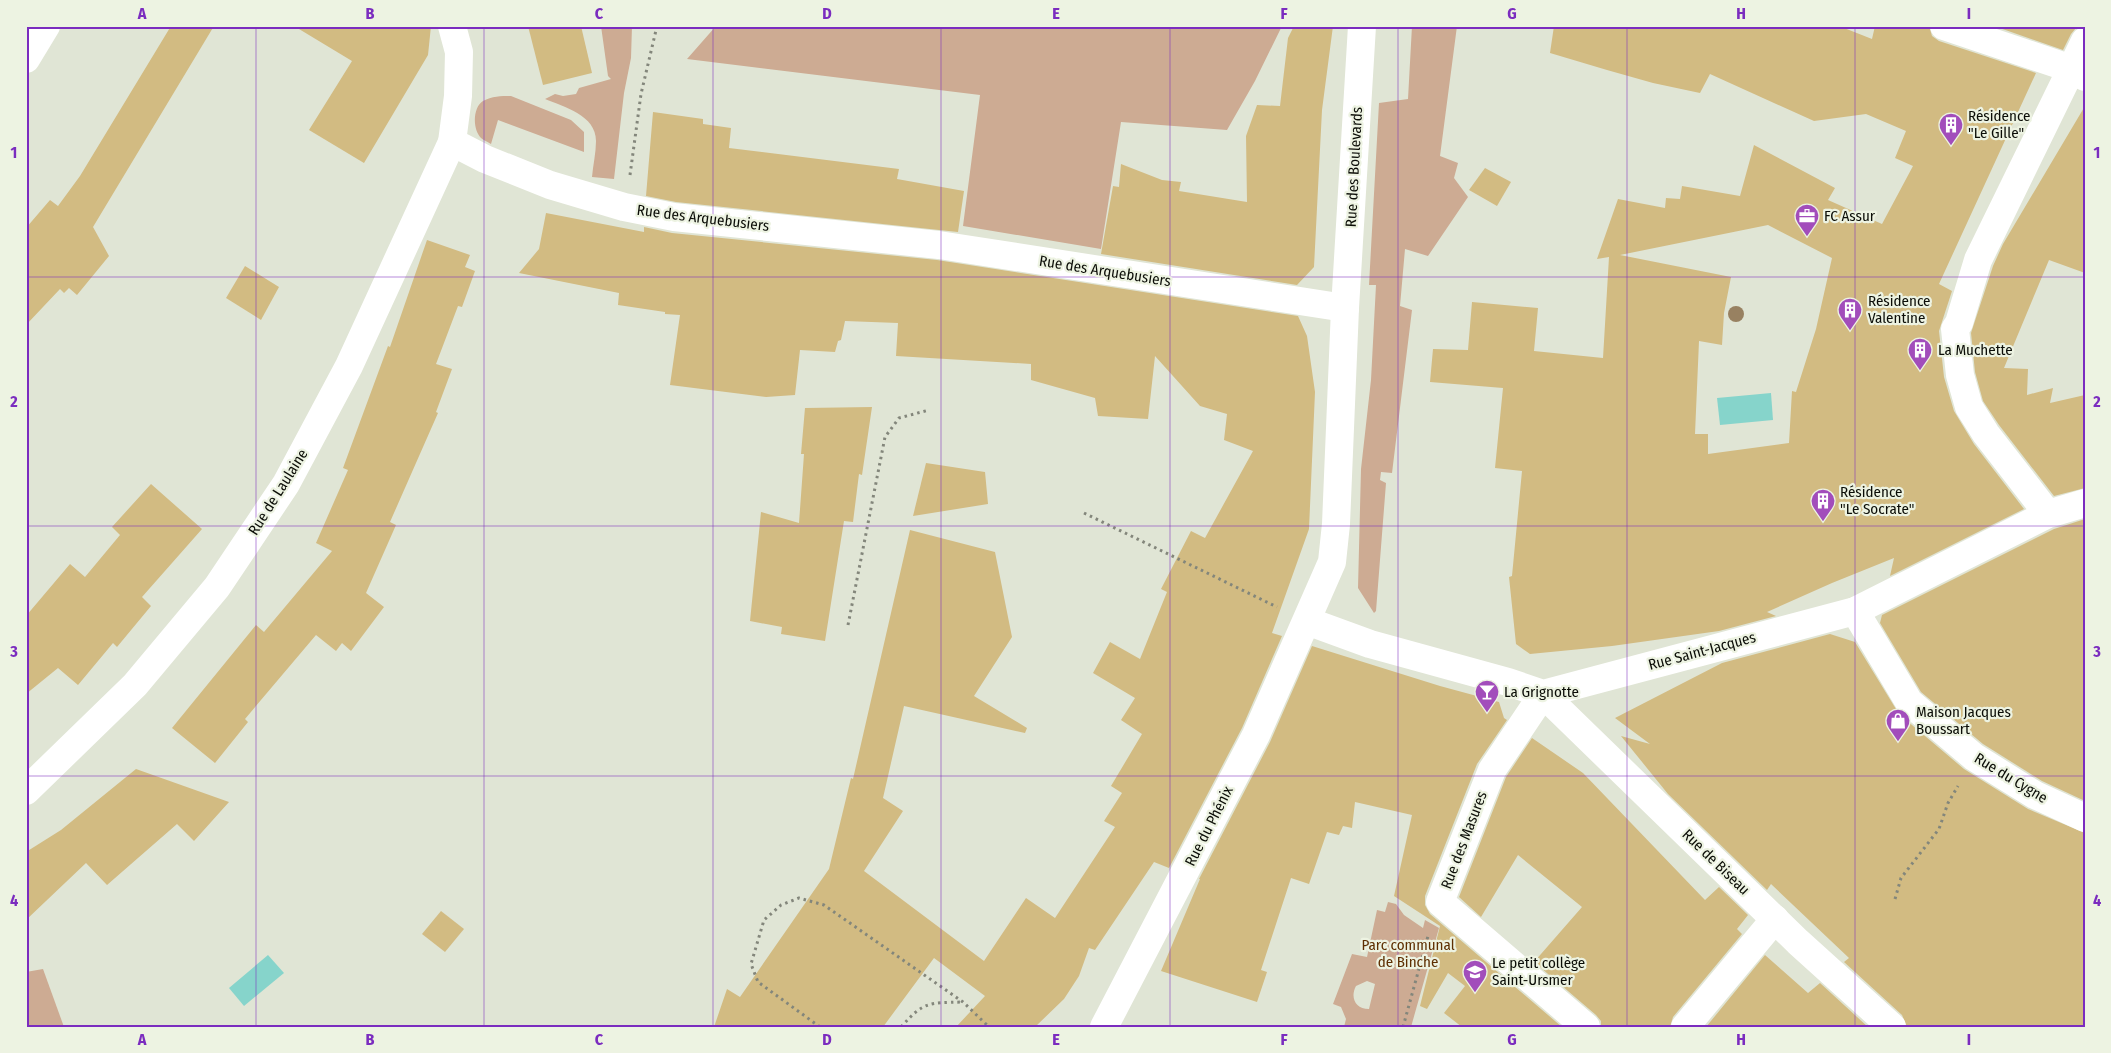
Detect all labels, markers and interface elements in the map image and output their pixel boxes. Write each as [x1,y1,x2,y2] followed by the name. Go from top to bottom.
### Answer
[137,4,147,23] text: A
[366,4,375,23] text: B
[595,4,604,23] text: C
[822,4,832,23] text: D
[1052,4,1060,23] text: E
[1280,4,1288,23] text: F
[1507,4,1517,23] text: G
[1736,4,1746,23] text: H
[1967,4,1971,23] text: I
[1342,106,1366,228] street label: Rue des Boulevards
[1968,107,2030,142] place label: Résidence "Le Gille"
[1938,112,1964,146] building icon: Résidence "Le Gille"
[11,143,17,162] text: 1
[2094,143,2100,162] text: 1
[636,201,770,235] street label: Rue des Arquebusiers
[1794,203,1820,237] office icon: FC Assur
[1824,207,1876,225] place label: FC Assur
[1038,252,1172,290] street label: Rue des Arquebusiers
[1868,292,1930,327] place label: Résidence Valentine
[1837,297,1863,331] building icon: Résidence Valentine
[1907,337,1933,371] building icon: La Muchette
[1938,341,2013,359] place label: La Muchette
[9,392,18,411] text: 2
[2092,392,2101,411] text: 2
[244,446,312,538] street label: Rue de Laulaine
[1840,483,1914,518] place label: Résidence "Le Socrate"
[1810,488,1836,522] building icon: Résidence "Le Socrate"
[1646,628,1758,674] street label: Rue Saint-Jacques
[9,642,18,661] text: 3
[2092,642,2101,661] text: 3
[1474,679,1500,713] bar icon: La Grignotte
[1504,683,1579,701] place label: La Grignotte
[1916,703,2011,738] place label: Maison Jacques Boussart
[1885,708,1911,742] shop icon: Maison Jacques Boussart
[1971,749,2051,807] street label: Rue du Cygne
[1181,783,1237,869] street label: Rue du Phénix
[1437,789,1491,891] street label: Rue des Masures
[1679,825,1753,899] street label: Rue de Biseau
[10,891,18,910] text: 4
[2093,891,2101,910] text: 4
[1361,936,1455,971] park label: Parc communal de Binche
[1492,954,1585,989] place label: Le petit collège Saint-Ursmer
[1462,959,1488,993] school or university icon: Le petit collège Saint-Ursmer
[137,1030,147,1049] text: A
[366,1030,375,1049] text: B
[595,1030,604,1049] text: C
[822,1030,832,1049] text: D
[1052,1030,1060,1049] text: E
[1280,1030,1288,1049] text: F
[1507,1030,1517,1049] text: G
[1736,1030,1746,1049] text: H
[1967,1030,1971,1049] text: I

